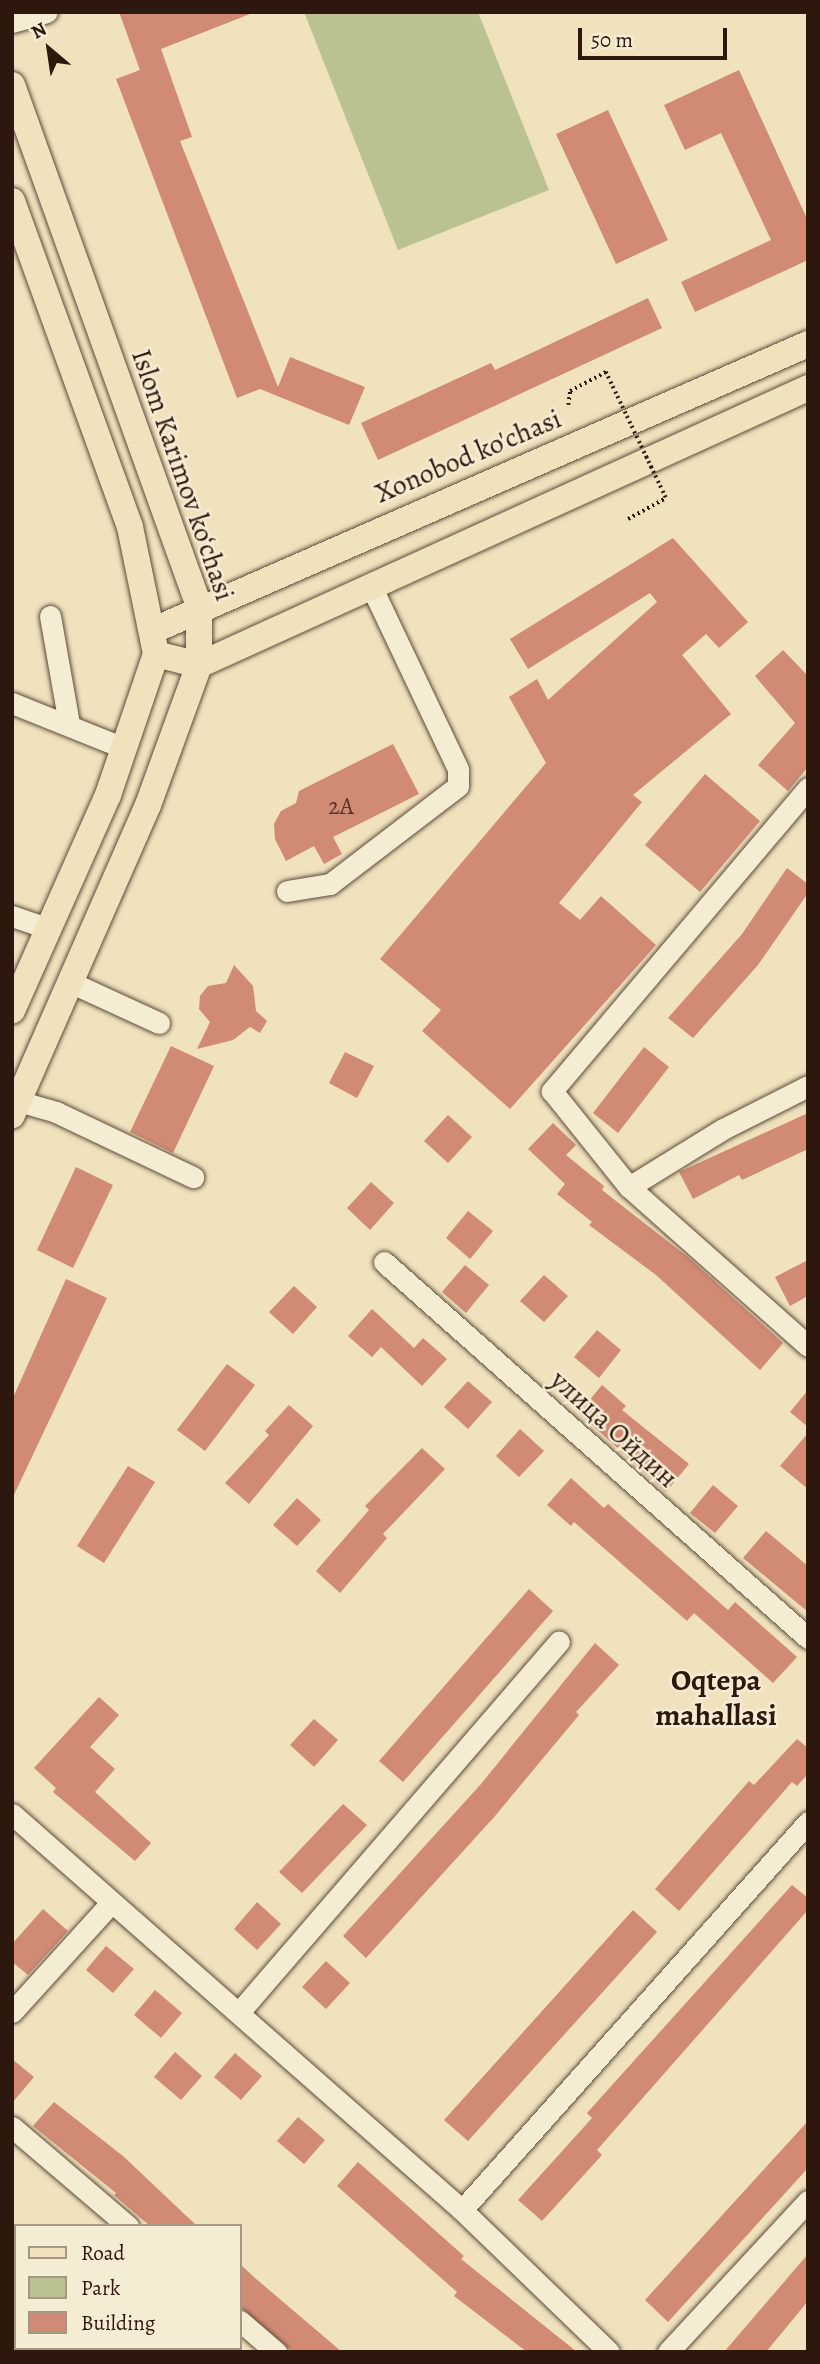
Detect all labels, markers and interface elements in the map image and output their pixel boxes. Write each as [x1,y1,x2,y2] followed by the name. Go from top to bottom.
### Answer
[14,14,84,84] north arrow
[582,14,731,58] scale bar
[26,16,51,45] text: N
[591,26,633,54] text: 50 m
[124,345,242,605] street label: Islom Karimov ko‘chasi
[370,402,566,510] street label: Xonobod ko'chasi
[328,793,354,821] house number: 2A
[544,1363,684,1495] street label: улица Ойдин
[655,1662,777,1732] district label: Oqtepa mahallasi
[14,2224,242,2350] legend
[81,2239,125,2267] text: Road
[81,2274,120,2302] text: Park
[81,2309,155,2337] text: Building

